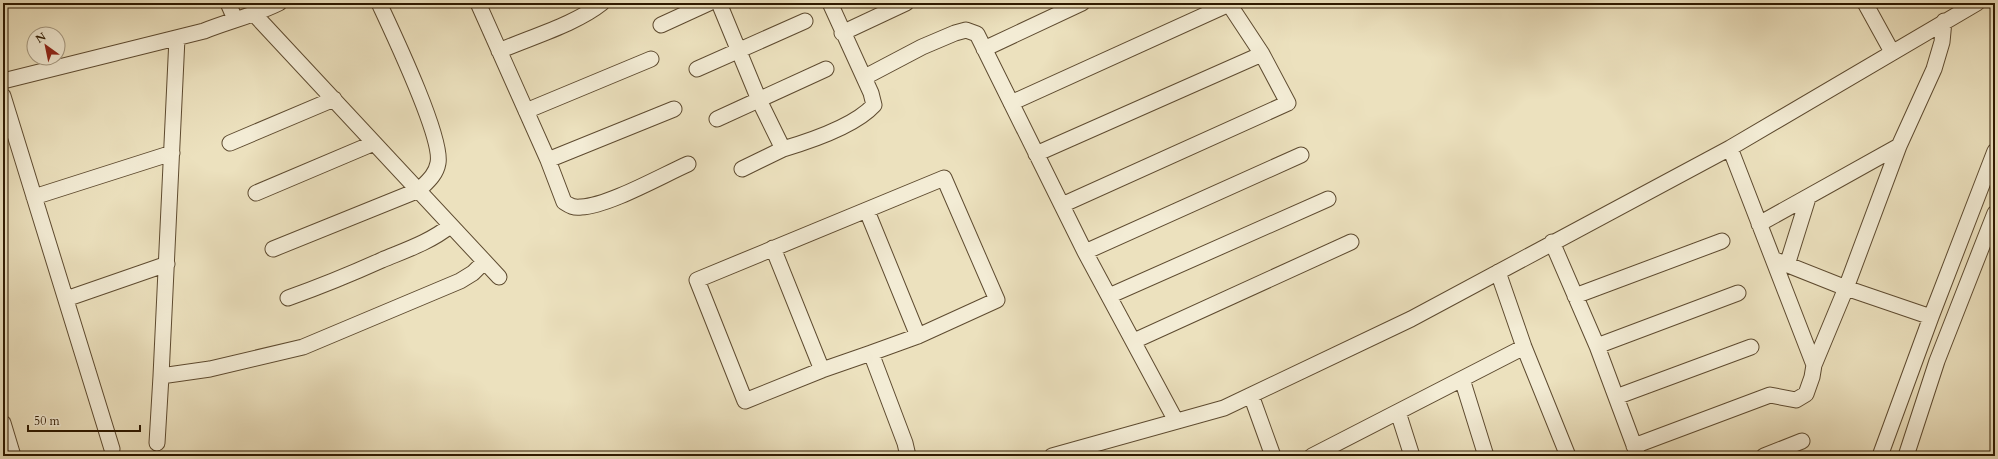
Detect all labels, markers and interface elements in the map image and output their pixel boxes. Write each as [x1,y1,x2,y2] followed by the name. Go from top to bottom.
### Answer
[26,26,66,66] north arrow
[33,29,49,47] text: N
[28,407,140,433] scale bar
[34,413,61,429] text: 50 m

